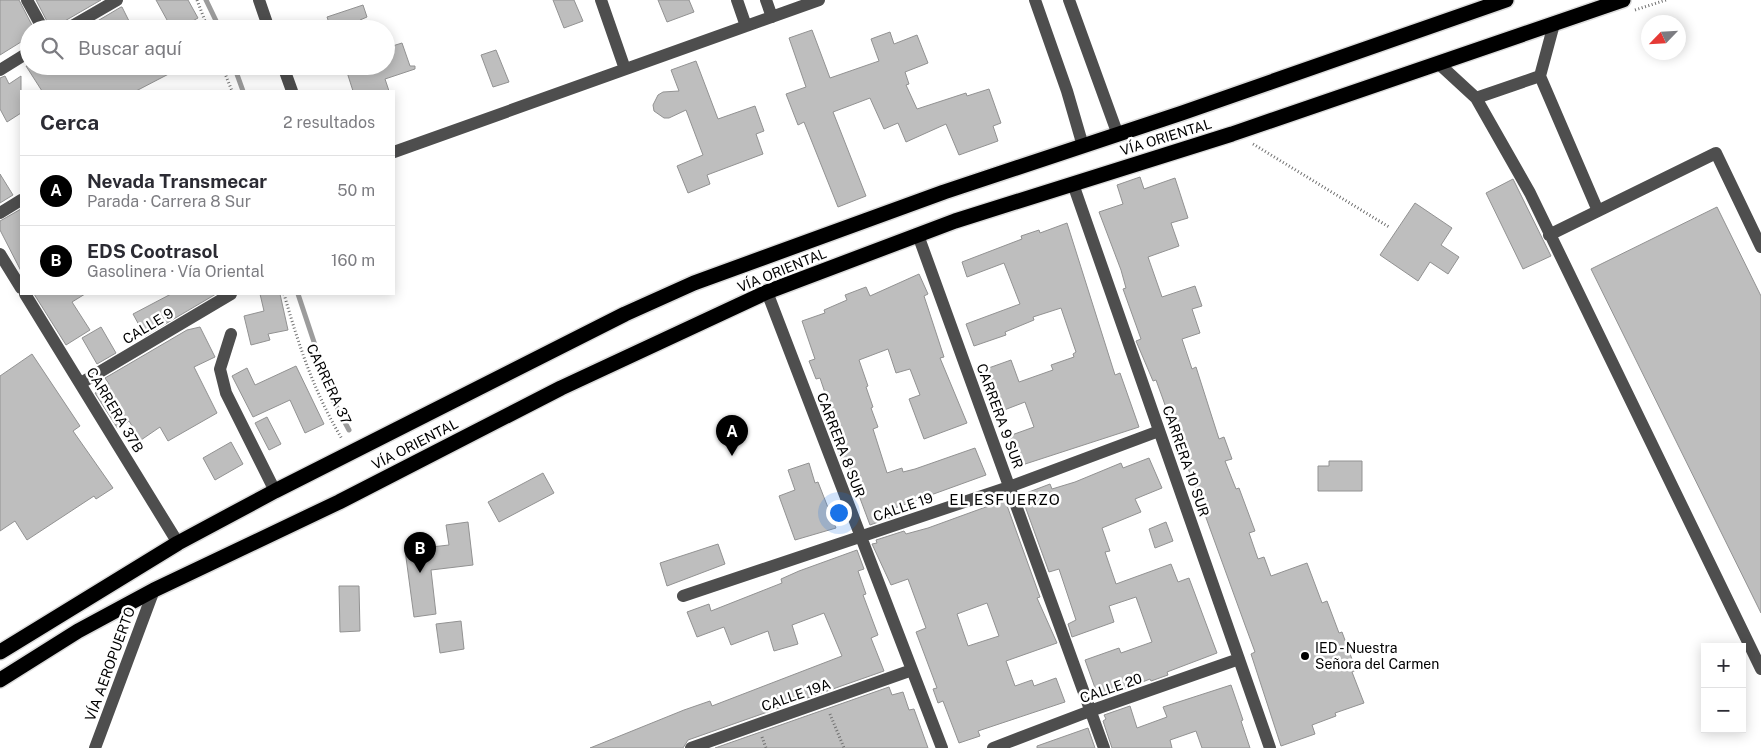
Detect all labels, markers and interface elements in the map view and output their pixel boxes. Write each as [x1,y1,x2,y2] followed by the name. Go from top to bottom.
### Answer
[1641,15,1686,60] north arrow
[20,20,395,75] search box
[38,34,66,62] icon: search
[78,37,182,59] text: Buscar aquí
[40,110,99,135] text: Cerca
[283,113,375,132] text: 2 resultados
[1118,115,1214,159] street label: VÍA ORIENTAL
[87,170,267,192] text: Nevada Transmecar
[50,181,62,200] text: A
[337,181,375,200] text: 50 m
[87,192,251,211] text: Parada · Carrera 8 Sur
[87,240,219,262] text: EDS Cootrasol
[735,244,829,295] street label: VÍA ORIENTAL
[51,251,61,270] text: B
[331,251,375,270] text: 160 m
[87,262,264,281] text: Gasolinera · Vía Oriental
[120,304,177,347] street label: CALLE 9
[303,341,355,427] street label: CARRERA 37
[974,361,1026,471] street label: CARRERA 9 SUR
[83,365,147,455] street label: CARRERA 37B
[814,390,868,500] street label: CARRERA 8 SUR
[1160,403,1212,519] street label: CARRERA 10 SUR
[369,414,461,473] street label: VÍA ORIENTAL
[716,415,748,456] pin: A
[871,489,935,525] street label: CALLE 19
[949,491,1061,508] district label: EL ESFUERZO
[826,500,852,526] your location
[404,532,436,573] pin: B
[81,604,138,723] street label: VÍA AEROPUERTO
[1315,640,1439,672] place label: IED - Nuestra Señora del Carmen
[1701,643,1746,733] map controls
[1701,643,1746,688] button: +
[1299,650,1311,662] marker: IED - Nuestra Señora del Carmen
[1078,670,1144,706] street label: CALLE 20
[759,676,833,714] street label: CALLE 19A
[1701,688,1746,733] button: −

